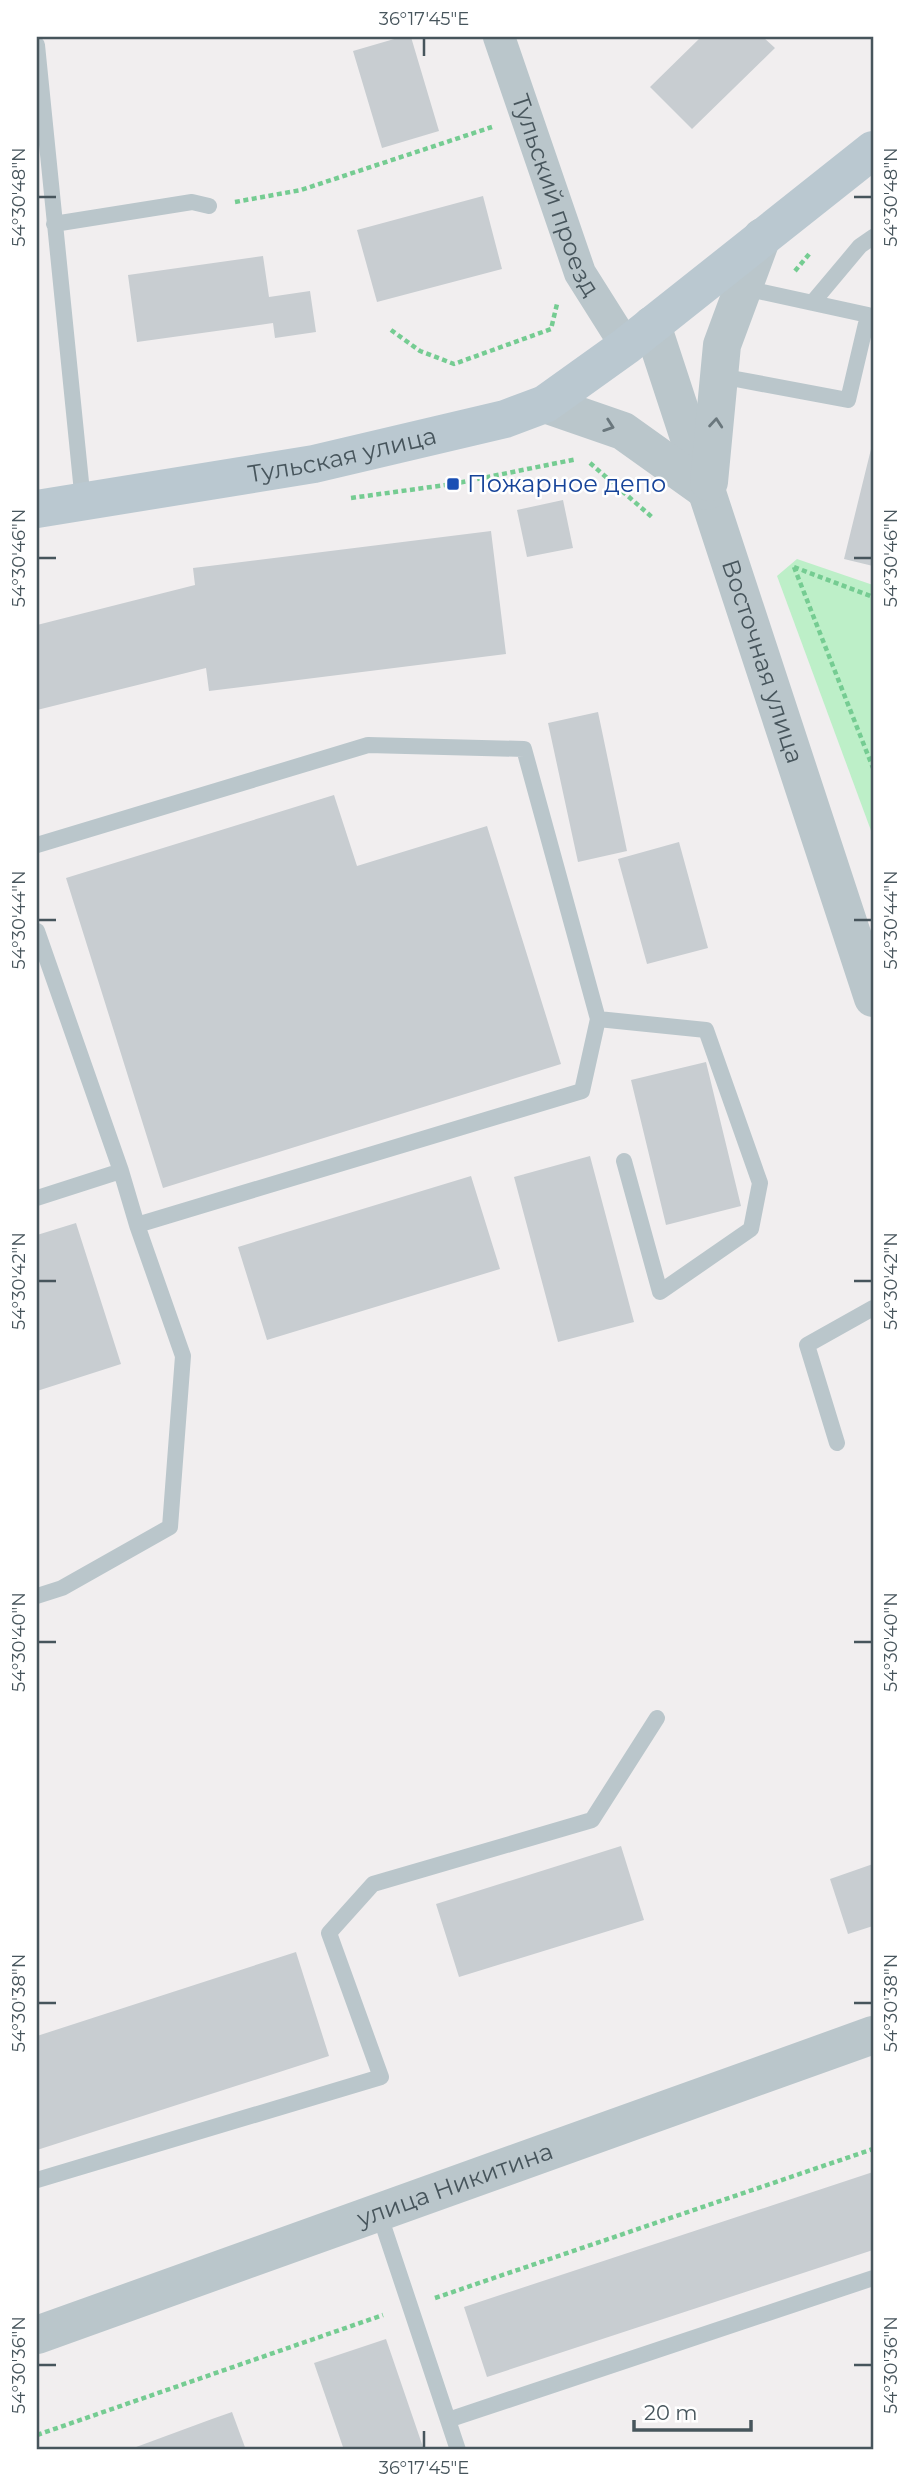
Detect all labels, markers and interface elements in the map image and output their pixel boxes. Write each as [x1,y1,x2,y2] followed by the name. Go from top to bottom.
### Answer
[379,8,469,30] text: 36°17'45"E
[506,90,606,302] street label: Тульский проезд
[8,147,30,247] text: 54°30'48"N
[880,147,902,247] text: 54°30'48"N
[603,418,615,432] one-way arrow
[708,418,723,429] one-way arrow
[246,421,439,488] street label: Тульская улица
[467,469,666,498] place label: Пожарное депо
[445,476,461,492] marker: Пожарное депо
[8,509,30,607] text: 54°30'46"N
[880,509,902,607] text: 54°30'46"N
[716,555,810,767] street label: Восточная улица
[8,870,30,970] text: 54°30'44"N
[880,870,902,970] text: 54°30'44"N
[8,1232,30,1330] text: 54°30'42"N
[880,1232,902,1330] text: 54°30'42"N
[8,1592,30,1692] text: 54°30'40"N
[880,1592,902,1692] text: 54°30'40"N
[8,1954,30,2052] text: 54°30'38"N
[880,1954,902,2052] text: 54°30'38"N
[352,2136,557,2233] street label: улица Никитина
[8,2316,30,2414] text: 54°30'36"N
[880,2316,902,2414] text: 54°30'36"N
[634,2389,751,2433] scale bar
[644,2400,698,2425] text: 20 m
[379,2457,469,2479] text: 36°17'45"E

